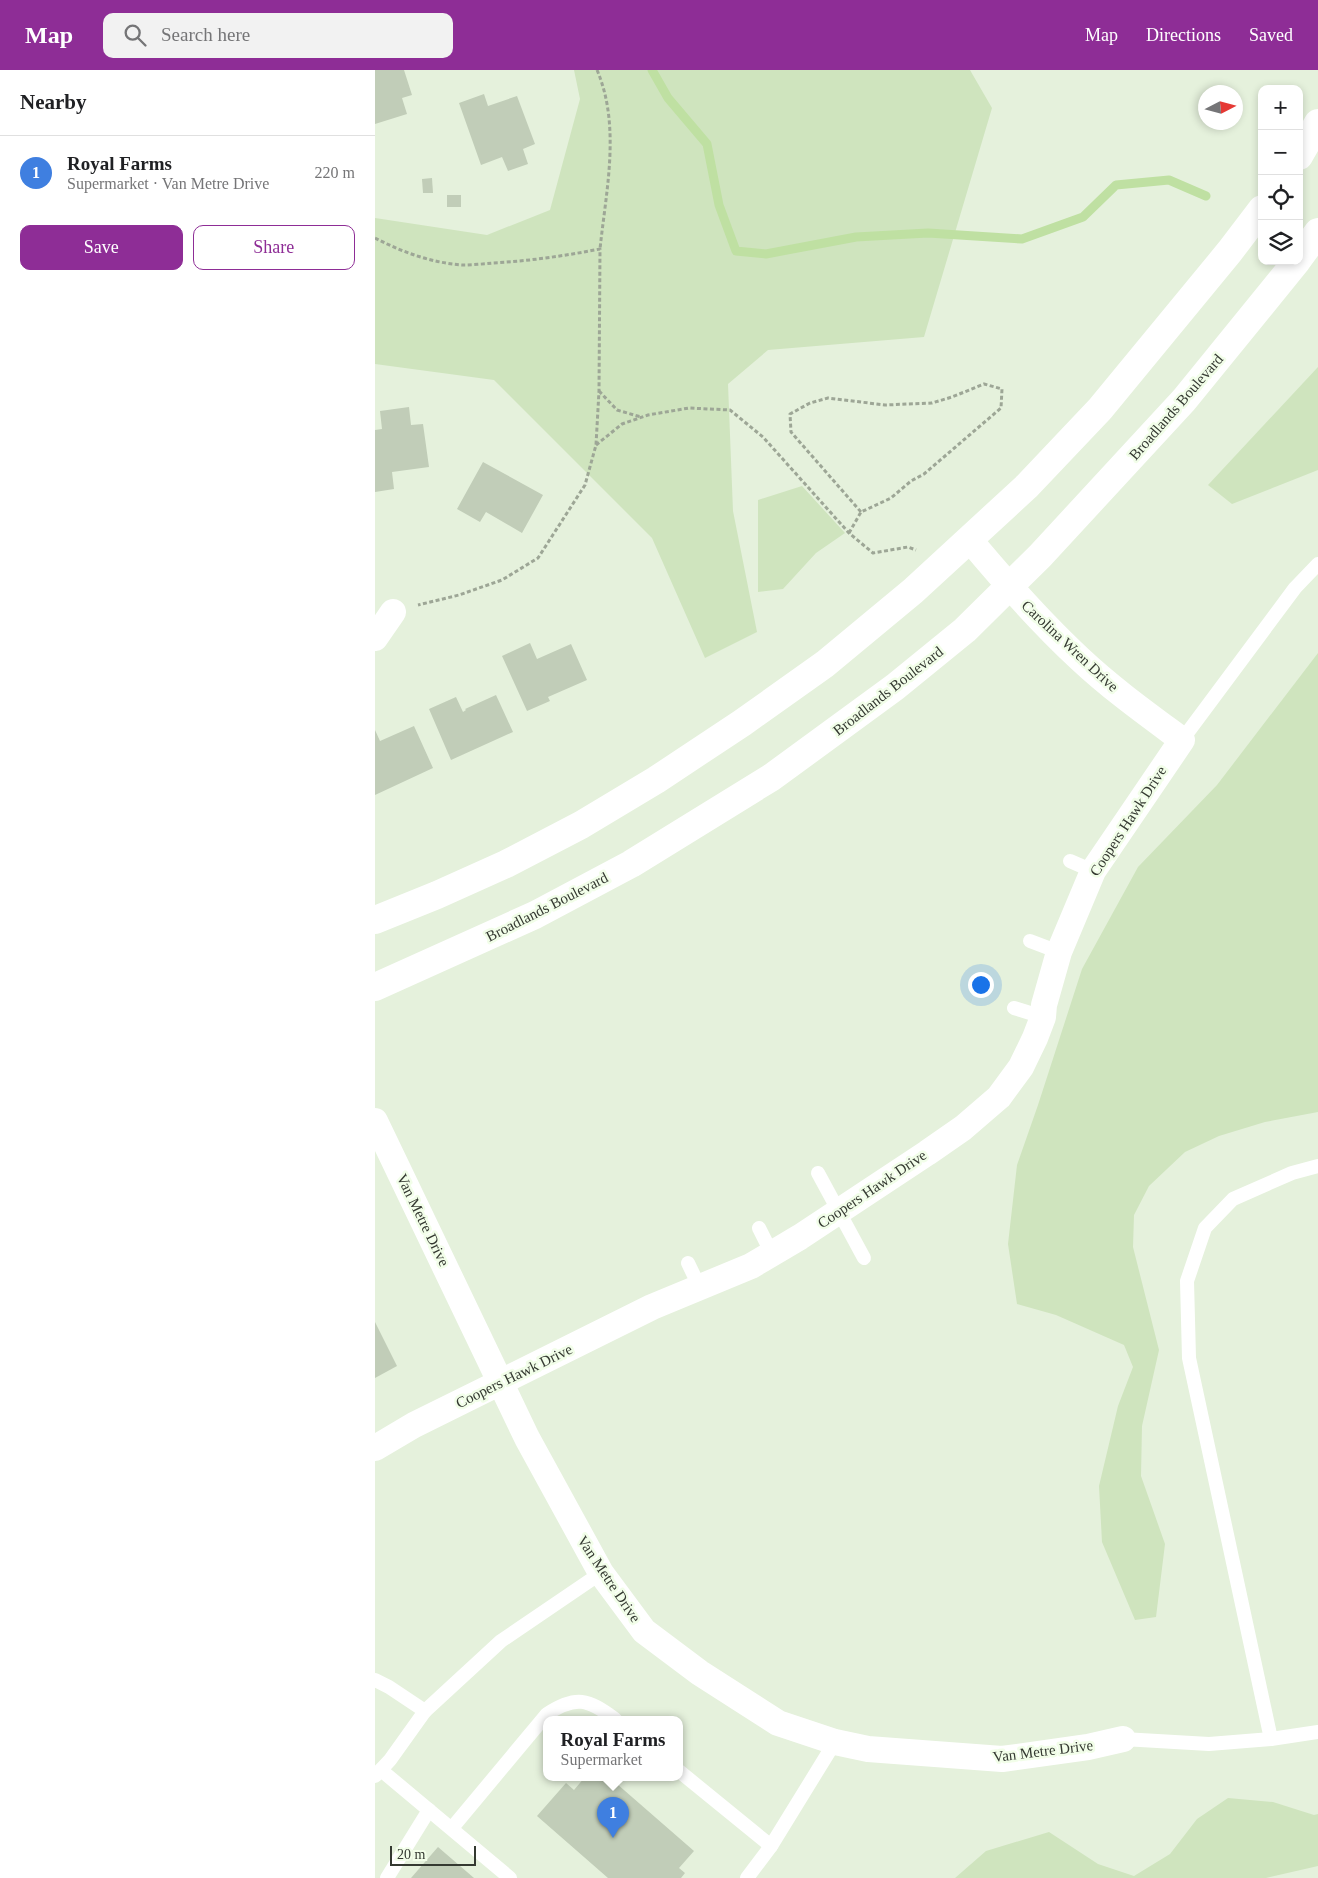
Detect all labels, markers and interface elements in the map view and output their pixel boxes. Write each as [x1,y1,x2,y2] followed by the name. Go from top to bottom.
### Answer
[103,13,453,58] search box
[121,21,149,49] icon: search
[25,22,73,48] text: Map
[161,24,250,45] text: Search here
[1085,25,1118,45] text: Map
[1146,25,1221,45] text: Directions
[1249,25,1293,45] text: Saved
[1198,85,1243,130] north arrow
[1258,85,1303,265] map controls
[1258,85,1303,130] button: +
[20,90,87,114] text: Nearby
[1258,130,1303,175] button: −
[67,153,172,174] text: Royal Farms
[32,164,40,181] text: 1
[315,164,355,181] text: 220 m
[67,175,269,192] text: Supermarket · Van Metre Drive
[1258,175,1303,220] button: locate
[1258,220,1303,265] button: layers
[20,225,183,270] button: Save
[193,225,355,270] button: Share
[1126,351,1227,463] street label: Broadlands Boulevard
[1019,597,1122,695] street label: Carolina Wren Drive
[830,643,946,739] street label: Broadlands Boulevard
[1087,763,1170,879] street label: Coopers Hawk Drive
[483,869,611,945] street label: Broadlands Boulevard
[968,972,994,998] your location
[815,1147,930,1231] street label: Coopers Hawk Drive
[394,1171,452,1269] street label: Van Metre Drive
[453,1341,575,1411] street label: Coopers Hawk Drive
[574,1533,644,1626] street label: Van Metre Drive
[543,1716,683,1781] popup
[560,1729,666,1750] text: Royal Farms
[992,1737,1094,1765] street label: Van Metre Drive
[560,1751,642,1768] text: Supermarket
[597,1797,629,1838] pin: 1
[390,1843,476,1866] scale bar
[397,1847,425,1862] text: 20 m

